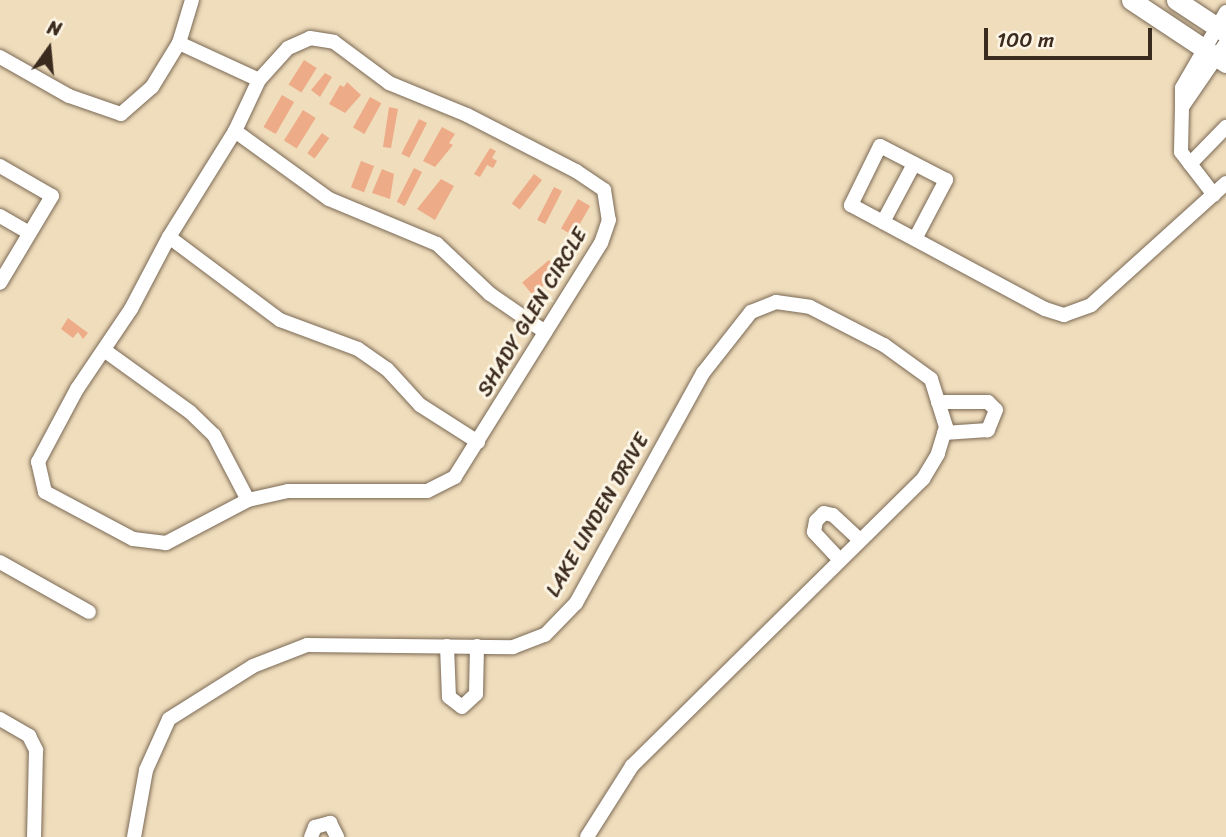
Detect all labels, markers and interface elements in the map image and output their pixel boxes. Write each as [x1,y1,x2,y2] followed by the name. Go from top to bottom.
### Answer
[44,11,65,46] text: N
[14,14,84,84] north arrow
[988,14,1156,58] scale bar
[997,21,1054,59] text: 100 m
[471,222,593,402] street label: SHADY GLEN CIRCLE
[539,427,655,603] street label: LAKE LINDEN DRIVE

